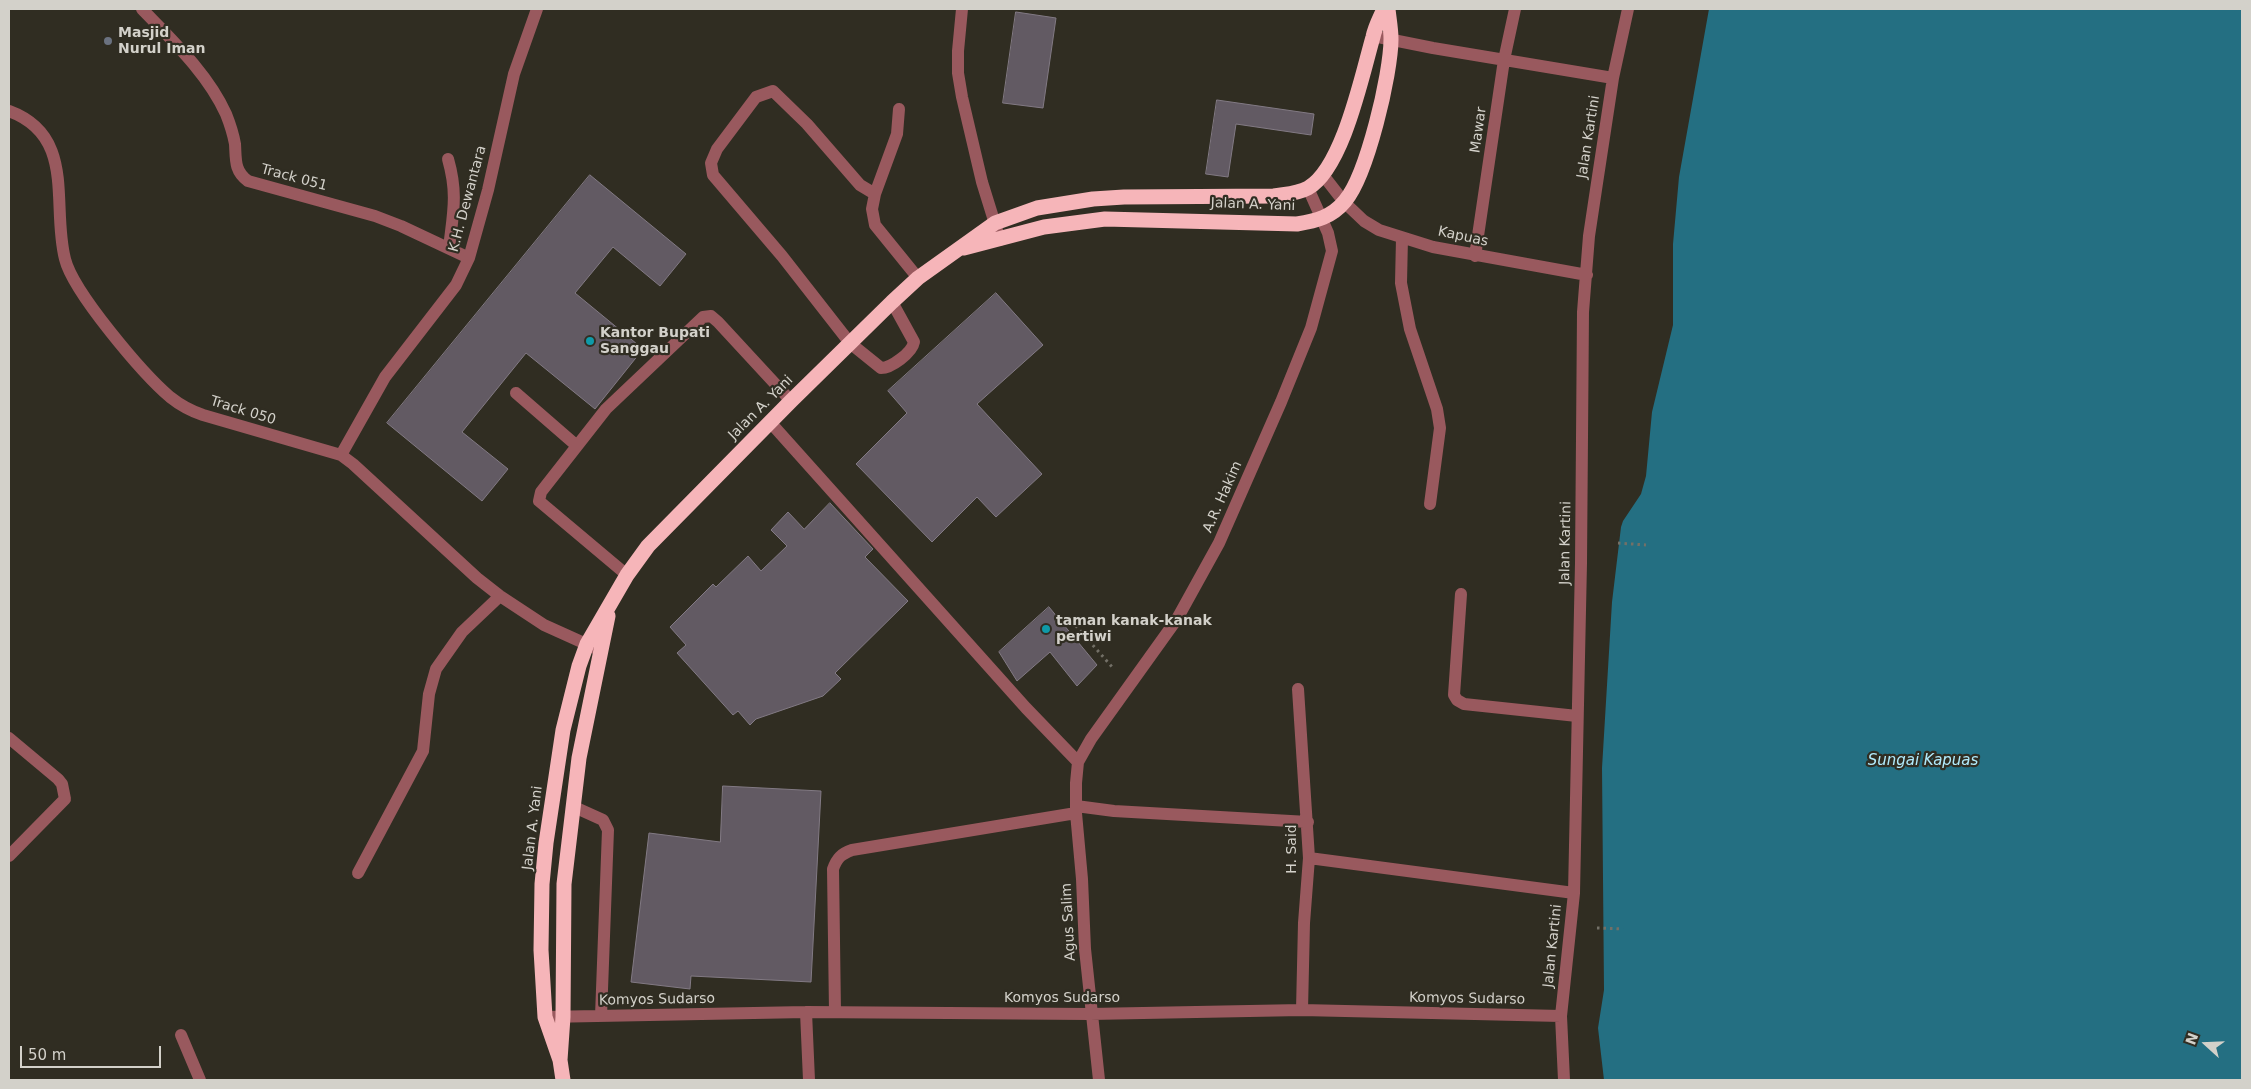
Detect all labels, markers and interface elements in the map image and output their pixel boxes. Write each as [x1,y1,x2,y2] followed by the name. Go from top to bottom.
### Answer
[118,25,205,58] place label: Masjid Nurul Iman
[102,35,114,47] marker: Masjid Nurul Iman
[1574,94,1604,180] street label: Jalan Kartini
[1467,106,1491,154] street label: Mawar
[446,144,490,254] street label: K.H. Dewantara
[259,161,329,195] street label: Track 051
[1210,195,1296,215] street label: Jalan A. Yani
[1436,223,1490,251] street label: Kapuas
[600,325,710,358] place label: Kantor Bupati Sanggau
[584,335,596,347] marker: Kantor Bupati Sanggau
[725,372,797,444] street label: Jalan A. Yani
[208,393,278,429] street label: Track 050
[1200,459,1246,535] street label: A.R. Hakim
[1557,501,1575,585] street label: Jalan Kartini
[1056,613,1212,646] place label: taman kanak-kanak pertiwi
[1040,623,1052,635] marker: taman kanak-kanak pertiwi
[1868,752,1978,770] water label: Sungai Kapuas
[520,785,546,871] street label: Jalan A. Yani
[1284,824,1300,874] street label: H. Said
[1059,883,1079,961] street label: Agus Salim
[1540,903,1566,989] street label: Jalan Kartini
[1004,990,1120,1006] street label: Komyos Sudarso
[1409,990,1525,1008] street label: Komyos Sudarso
[599,991,715,1009] street label: Komyos Sudarso
[2181,1019,2231,1069] north arrow
[2182,1031,2201,1047] text: N
[22,1036,164,1068] scale bar
[28,1046,66,1064] text: 50 m

